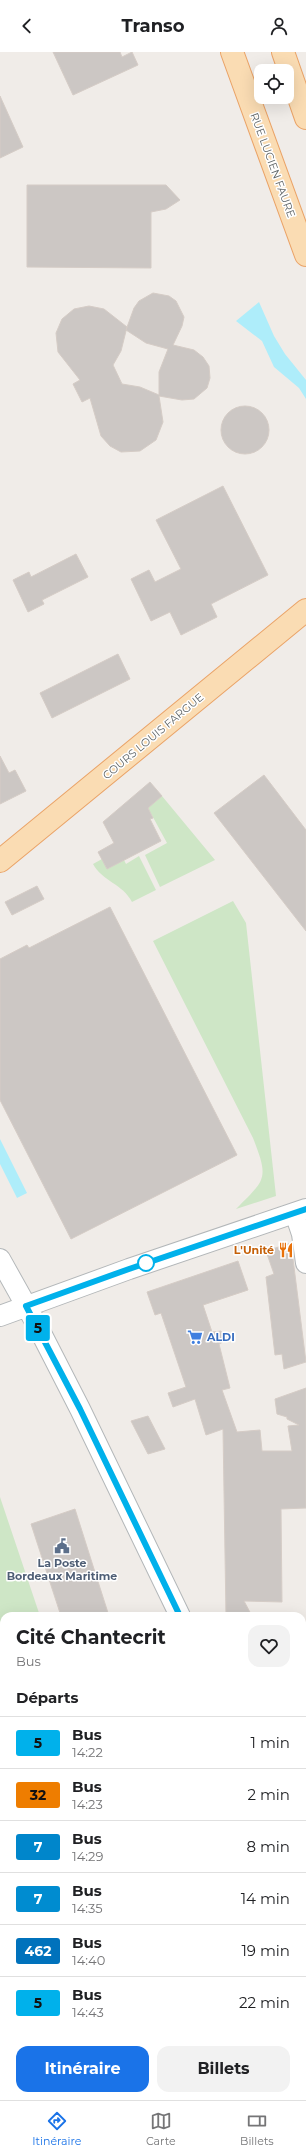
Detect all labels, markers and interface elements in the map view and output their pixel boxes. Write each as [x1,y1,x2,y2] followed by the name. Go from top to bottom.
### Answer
[16,15,38,37] icon: back
[122,15,184,37] text: Transo
[268,15,290,37] icon: person
[254,64,294,104] map controls
[254,64,294,104] button: locate
[248,111,298,219] street label: RUE LUCIEN FAURE
[100,690,206,782] street label: COURS LOUIS FARGUE
[277,1241,295,1259] restaurant icon: L'Unité
[234,1243,274,1257] place label: L'Unité
[137,1254,155,1272] unlabelled marker
[25,1315,51,1341] line badge: 5
[34,1319,42,1337] text: 5
[186,1328,204,1346] supermarket icon: ALDI
[206,1330,235,1344] place label: ALDI
[53,1537,71,1555] public building icon: La Poste Bordeaux Maritime
[7,1556,117,1583] place label: La Poste Bordeaux Maritime
[248,1625,290,1667] button: heart
[16,1626,166,1649] text: Cité Chantecrit
[16,1653,41,1669] text: Bus
[16,1688,79,1707] text: Départs
[72,1725,102,1744] text: Bus
[251,1733,290,1752] text: 1 min
[34,1734,42,1752] text: 5
[72,1744,103,1760] text: 14:22
[72,1777,102,1796] text: Bus
[247,1785,290,1804] text: 2 min
[30,1786,46,1804] text: 32
[72,1796,103,1812] text: 14:23
[72,1829,102,1848] text: Bus
[246,1837,290,1856] text: 8 min
[34,1838,42,1856] text: 7
[72,1848,103,1864] text: 14:29
[72,1881,102,1900] text: Bus
[241,1889,290,1908] text: 14 min
[34,1890,42,1908] text: 7
[72,1900,103,1916] text: 14:35
[72,1933,102,1952] text: Bus
[241,1941,290,1960] text: 19 min
[25,1942,51,1960] text: 462
[72,1952,105,1968] text: 14:40
[72,1985,102,2004] text: Bus
[239,1993,290,2012] text: 22 min
[34,1994,42,2012] text: 5
[72,2004,104,2020] text: 14:43
[16,2046,149,2092] button: Itinéraire
[157,2046,290,2092] button: Billets
[32,2110,81,2148] tab: Itinéraire
[146,2110,176,2148] tab: Carte
[240,2110,274,2148] tab: Billets

